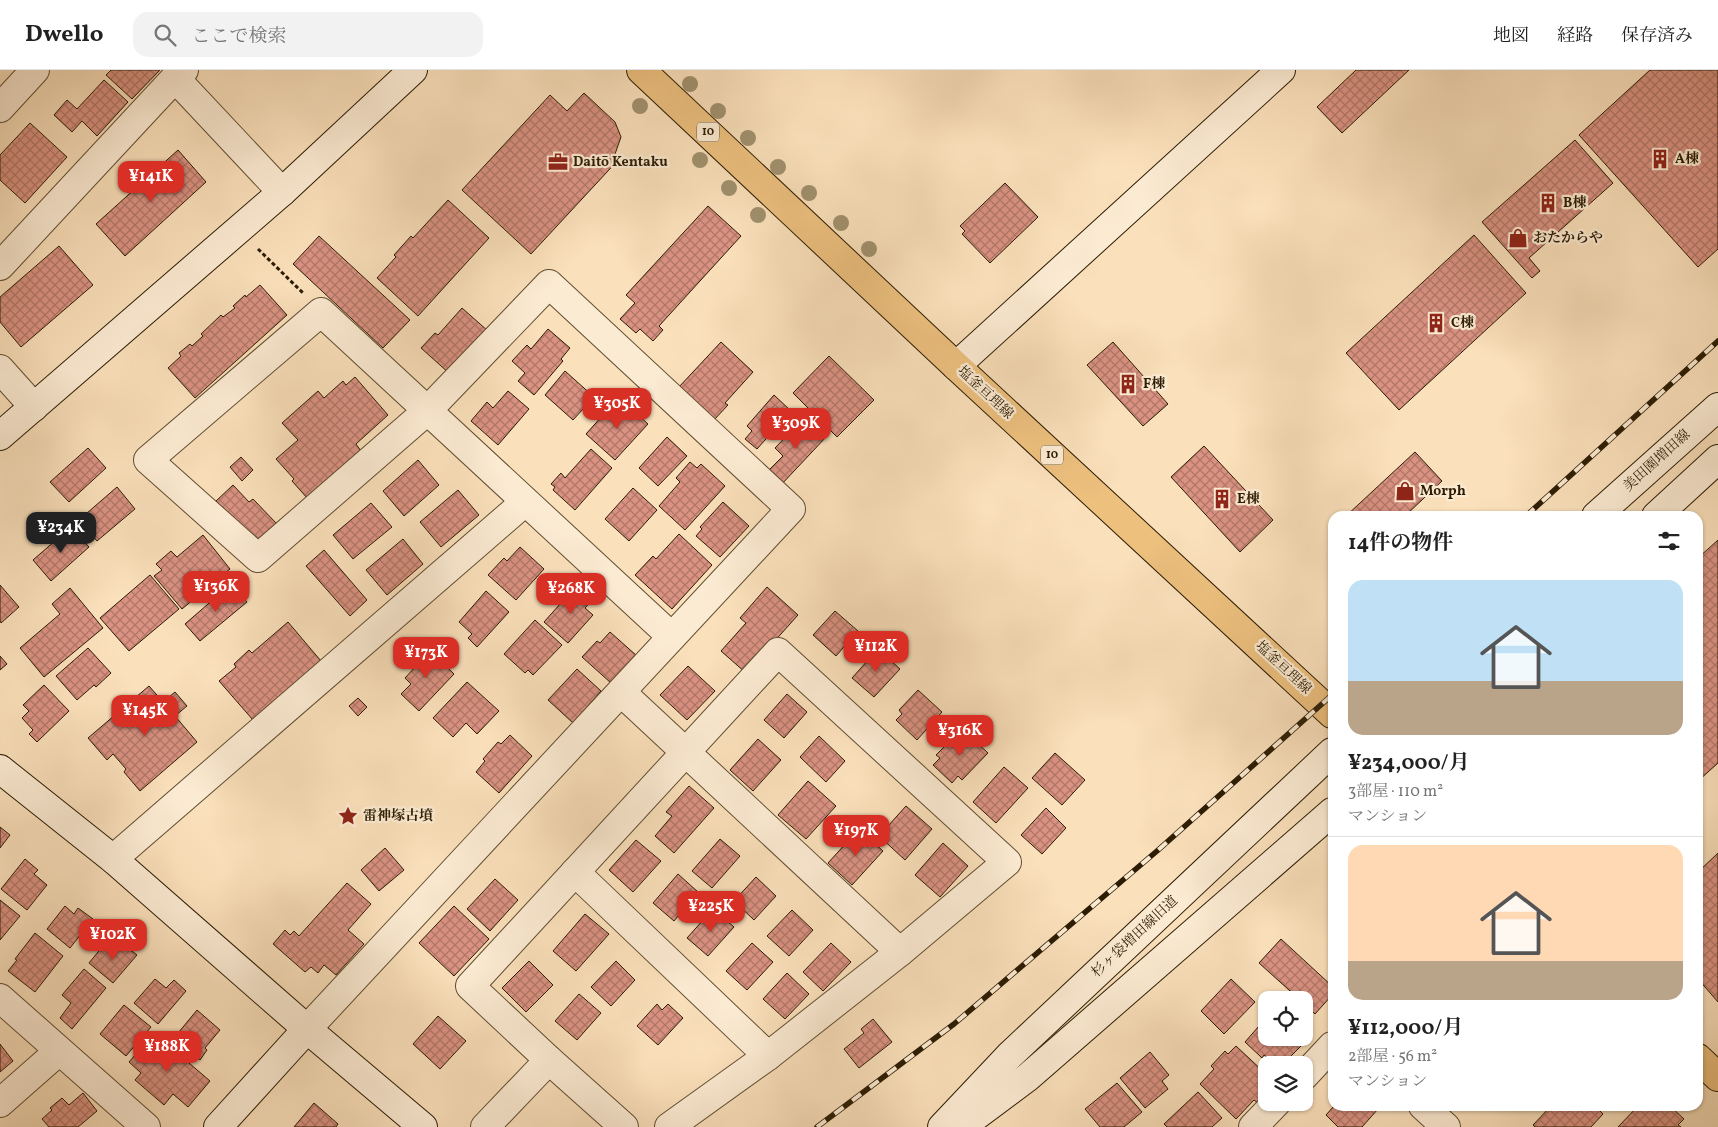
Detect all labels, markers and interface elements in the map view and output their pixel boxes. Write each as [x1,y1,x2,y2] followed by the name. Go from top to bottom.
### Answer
[133,12,483,57] search box
[25,18,103,52] text: Dwello
[151,21,179,49] icon: search
[191,24,286,50] text: ここで検索
[1493,24,1529,49] text: 地図
[1557,24,1593,49] text: 経路
[1621,24,1693,49] text: 保存済み
[697,122,719,142] road number: 10
[1649,148,1671,170] building icon: A棟
[1675,150,1699,169] place label: A棟
[547,151,569,173] office icon: Daitō Kentaku
[573,153,668,172] place label: Daitō Kentaku
[116,160,186,203] pin: ¥141K
[129,166,173,188] text: ¥141K
[1537,192,1559,214] building icon: B棟
[1563,194,1586,213] place label: B棟
[1507,227,1529,249] shop icon: おたからや
[1533,229,1603,248] place label: おたからや
[1425,312,1447,334] building icon: C棟
[1451,314,1474,333] place label: C棟
[953,362,1017,424] street label: 塩釜亘理線
[1117,373,1139,395] building icon: F棟
[1143,375,1165,394] place label: F棟
[582,388,652,430] pin: ¥305K
[593,393,641,415] text: ¥305K
[761,408,831,450] pin: ¥309K
[772,413,820,435] text: ¥309K
[1619,426,1695,496] street label: 美田園増田線
[1041,446,1063,464] road number: 10
[1394,480,1416,502] shop icon: Morph
[1420,482,1466,501] place label: Morph
[1211,488,1233,510] building icon: E棟
[1237,490,1260,509] place label: E棟
[26,512,96,554] pin: ¥234K
[37,517,85,539] text: ¥234K
[1655,527,1683,555] icon: filters
[1348,529,1453,558] text: 14件の物件
[181,570,251,613] pin: ¥136K
[536,572,606,615] pin: ¥268K
[193,576,239,598] text: ¥136K
[547,578,595,600] text: ¥268K
[1471,612,1561,702] icon: home
[841,630,911,673] pin: ¥112K
[391,636,461,679] pin: ¥173K
[855,636,897,658] text: ¥112K
[1251,637,1315,699] street label: 塩釜亘理線
[404,642,448,664] text: ¥173K
[110,694,180,737] pin: ¥145K
[122,700,168,722] text: ¥145K
[925,714,995,757] pin: ¥316K
[937,720,983,742] text: ¥316K
[1348,749,1470,778] text: ¥234,000/月
[1348,781,1443,803] text: 3部屋 · 110 m²
[337,805,359,827] place icon: 雷神塚古墳
[1348,806,1427,828] text: マンション
[363,807,433,826] place label: 雷神塚古墳
[821,814,891,857] pin: ¥197K
[834,820,878,842] text: ¥197K
[1471,878,1561,968] icon: home
[676,890,746,933] pin: ¥225K
[1088,892,1182,982] street label: 杉ヶ袋増田線旧道
[688,896,734,918] text: ¥225K
[78,918,148,961] pin: ¥102K
[90,924,136,946] text: ¥102K
[1258,991,1313,1111] map controls
[1258,991,1313,1046] button: locate
[1348,1014,1463,1043] text: ¥112,000/月
[132,1030,202,1073] pin: ¥188K
[144,1036,190,1058] text: ¥188K
[1348,1046,1437,1068] text: 2部屋 · 56 m²
[1258,1056,1313,1111] button: layers
[1348,1071,1427,1093] text: マンション

